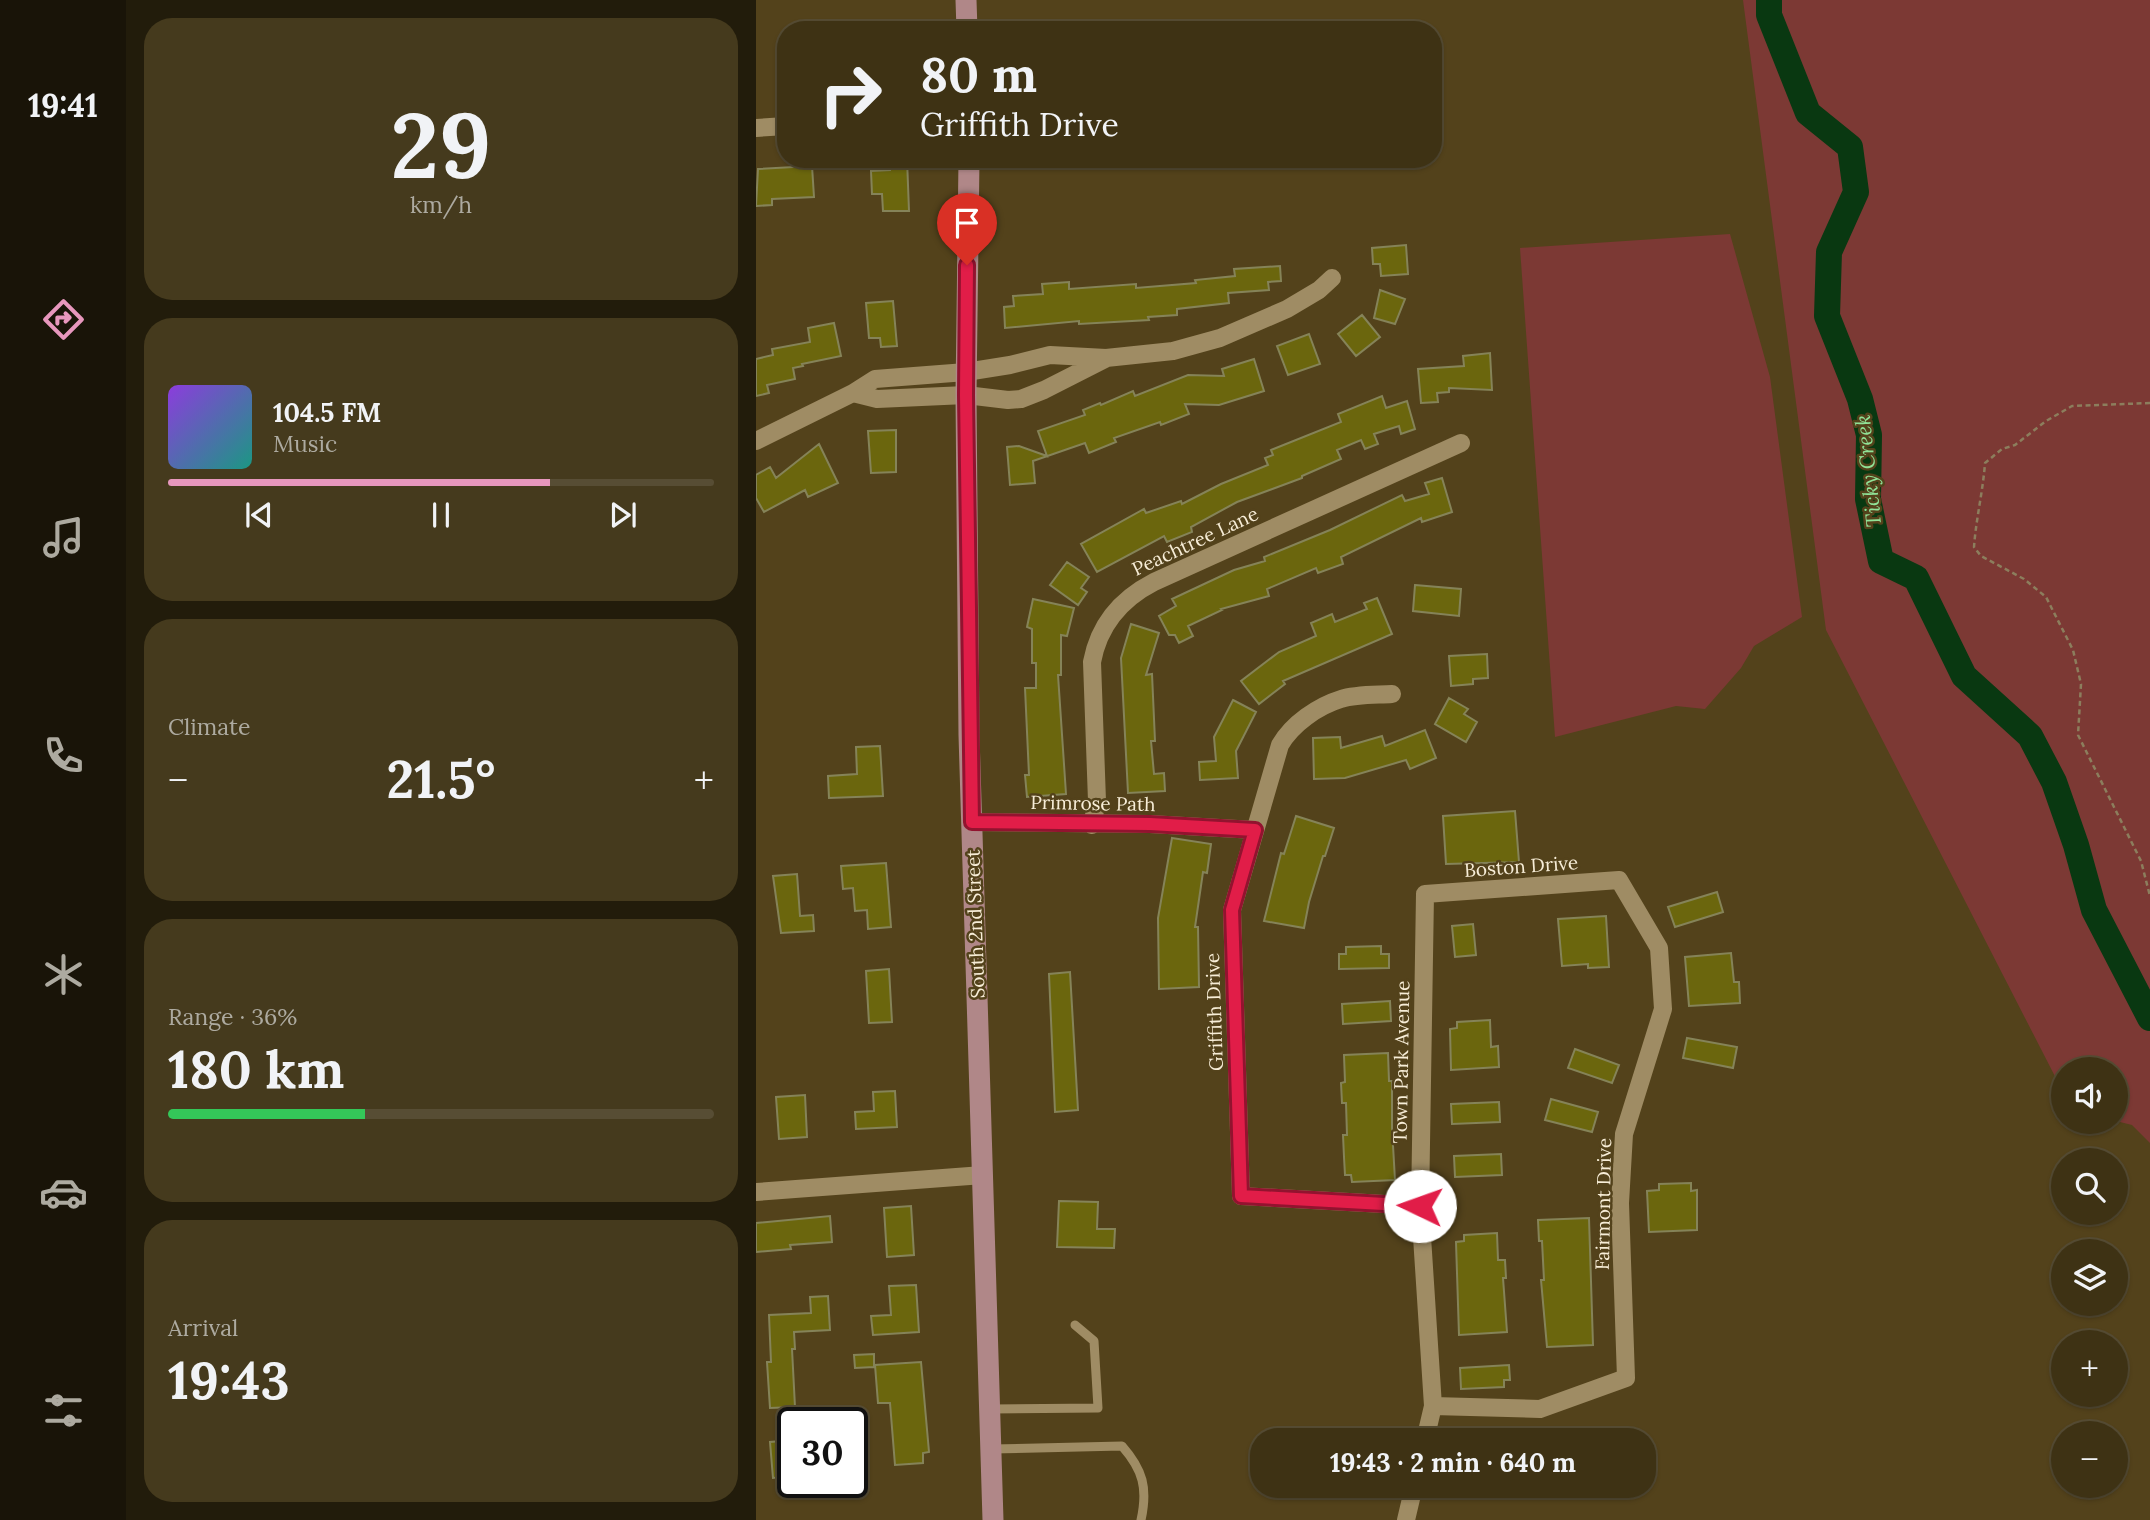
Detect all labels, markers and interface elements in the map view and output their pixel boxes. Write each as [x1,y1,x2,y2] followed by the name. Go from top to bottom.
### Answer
[920,43,1037,105] text: 80 m
[805,49,896,140] icon: right
[28,85,98,126] text: 19:41
[391,86,491,203] text: 29
[920,104,1119,145] text: Griffith Drive
[410,190,472,219] text: km/h
[937,193,997,265] pin
[948,204,986,242] icon: arrive
[39,295,88,344] icon: directions
[273,396,381,429] text: 104.5 FM
[1849,414,1887,528] water label: Ticky Creek
[273,429,337,458] text: Music
[240,496,278,534] icon: previous
[422,496,460,534] icon: pause
[604,496,642,534] icon: next
[1128,501,1262,581] street label: Peachtree Lane
[39,513,88,562] icon: music
[168,712,250,741] text: Climate
[39,731,88,780] icon: phone
[387,746,495,812] text: 21.5°
[168,756,188,804] text: −
[694,756,714,804] text: +
[1030,790,1156,816] street label: Primrose Path
[960,849,990,999] street label: South 2nd Street
[1463,850,1579,882] street label: Boston Drive
[39,950,88,999] icon: climate
[1200,953,1228,1071] street label: Griffith Drive
[1388,980,1414,1144] street label: Town Park Avenue
[168,1002,297,1031] text: Range · 36%
[168,1036,344,1102] text: 180 km
[2051,1057,2128,1498] map controls
[2051,1057,2128,1134] button: sound
[1590,1138,1616,1270] street label: Fairmont Drive
[2051,1148,2128,1225] button: search
[39,1168,88,1217] icon: car
[1383,1169,1457,1243] position arrow
[2051,1239,2128,1316] button: layers
[168,1313,238,1342] text: Arrival
[2051,1330,2128,1407] button: +
[168,1347,290,1413] text: 19:43
[39,1386,88,1435] icon: filters
[777,1407,868,1498] speed limit sign: 30
[2051,1421,2128,1498] button: −
[1330,1446,1576,1479] text: 19:43 · 2 min · 640 m

